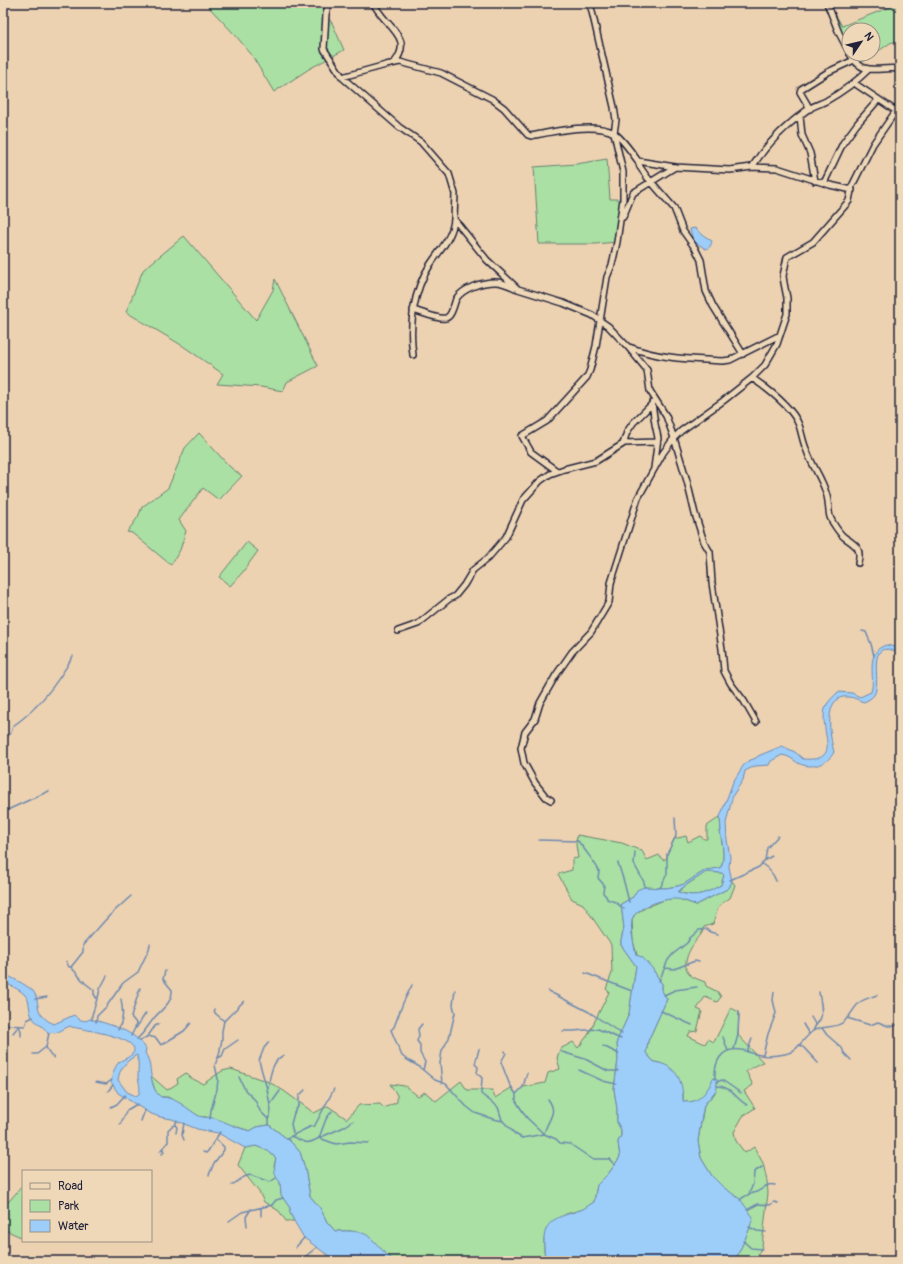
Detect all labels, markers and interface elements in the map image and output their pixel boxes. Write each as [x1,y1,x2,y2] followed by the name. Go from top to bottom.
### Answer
[841,22,881,62] north arrow
[861,30,877,44] text: N
[22,1170,152,1242] legend
[58,1179,83,1194] text: Road
[58,1199,79,1214] text: Park
[58,1219,89,1234] text: Water

